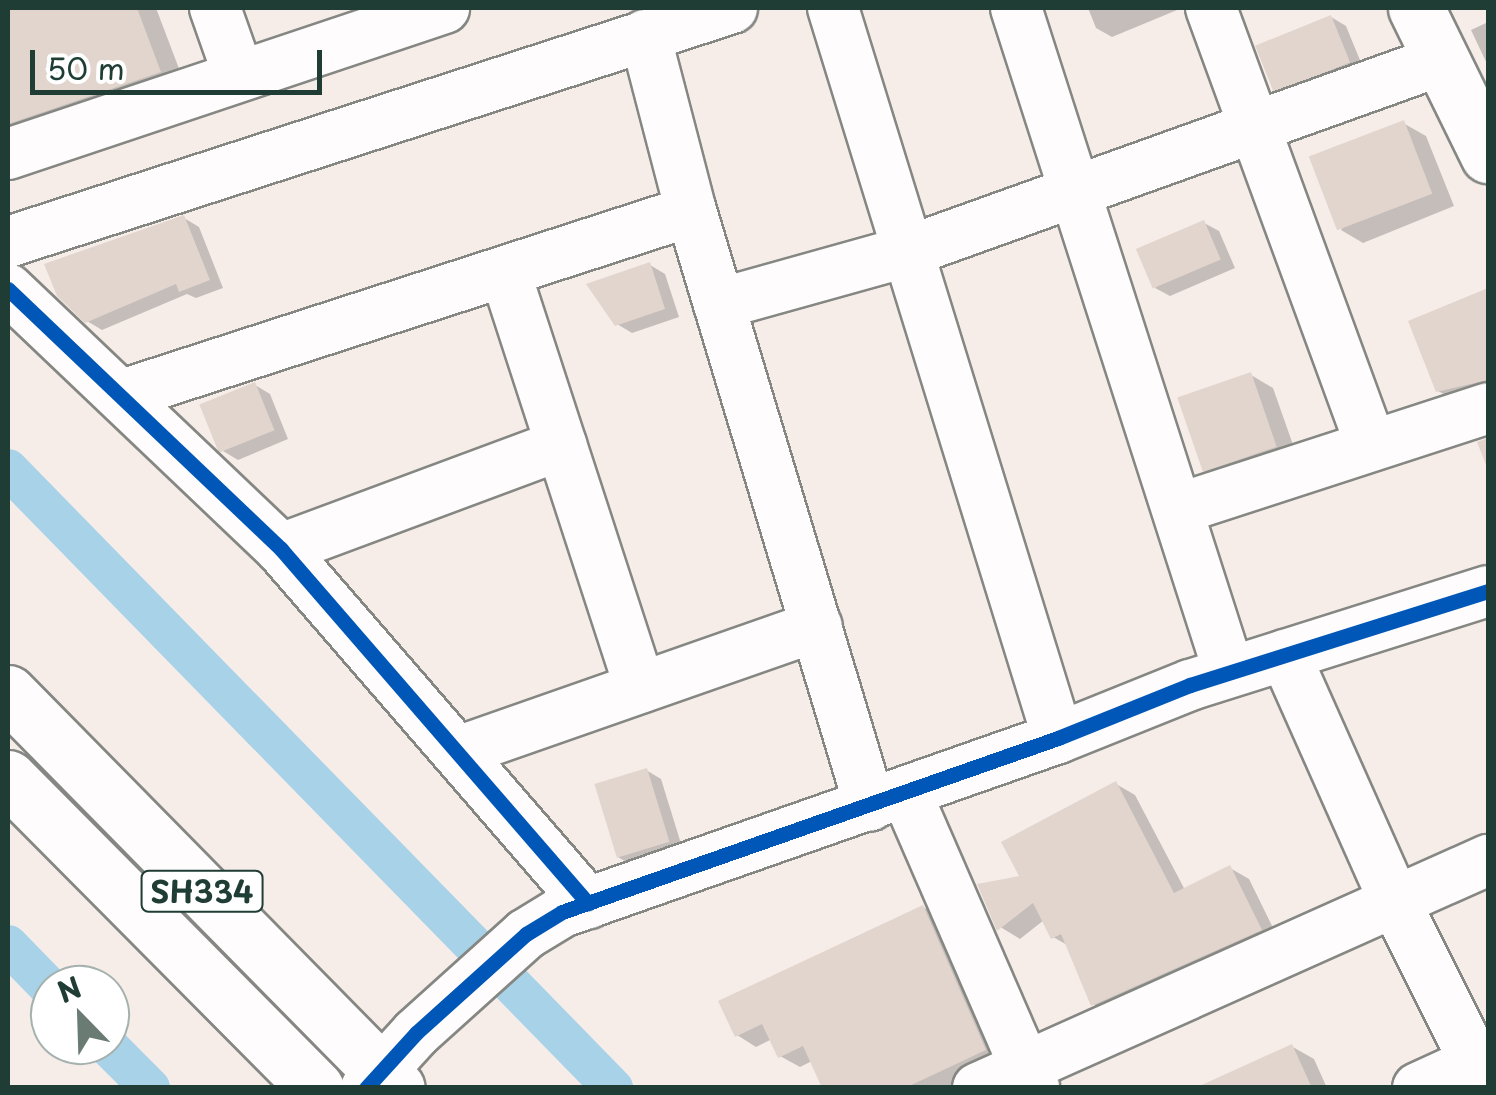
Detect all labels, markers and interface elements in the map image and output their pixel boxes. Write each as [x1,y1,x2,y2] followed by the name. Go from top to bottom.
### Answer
[35,30,328,92] scale bar
[47,45,125,90] text: 50 m
[140,866,264,916] road number: SH334
[30,965,130,1065] north arrow
[50,965,87,1013] text: N

